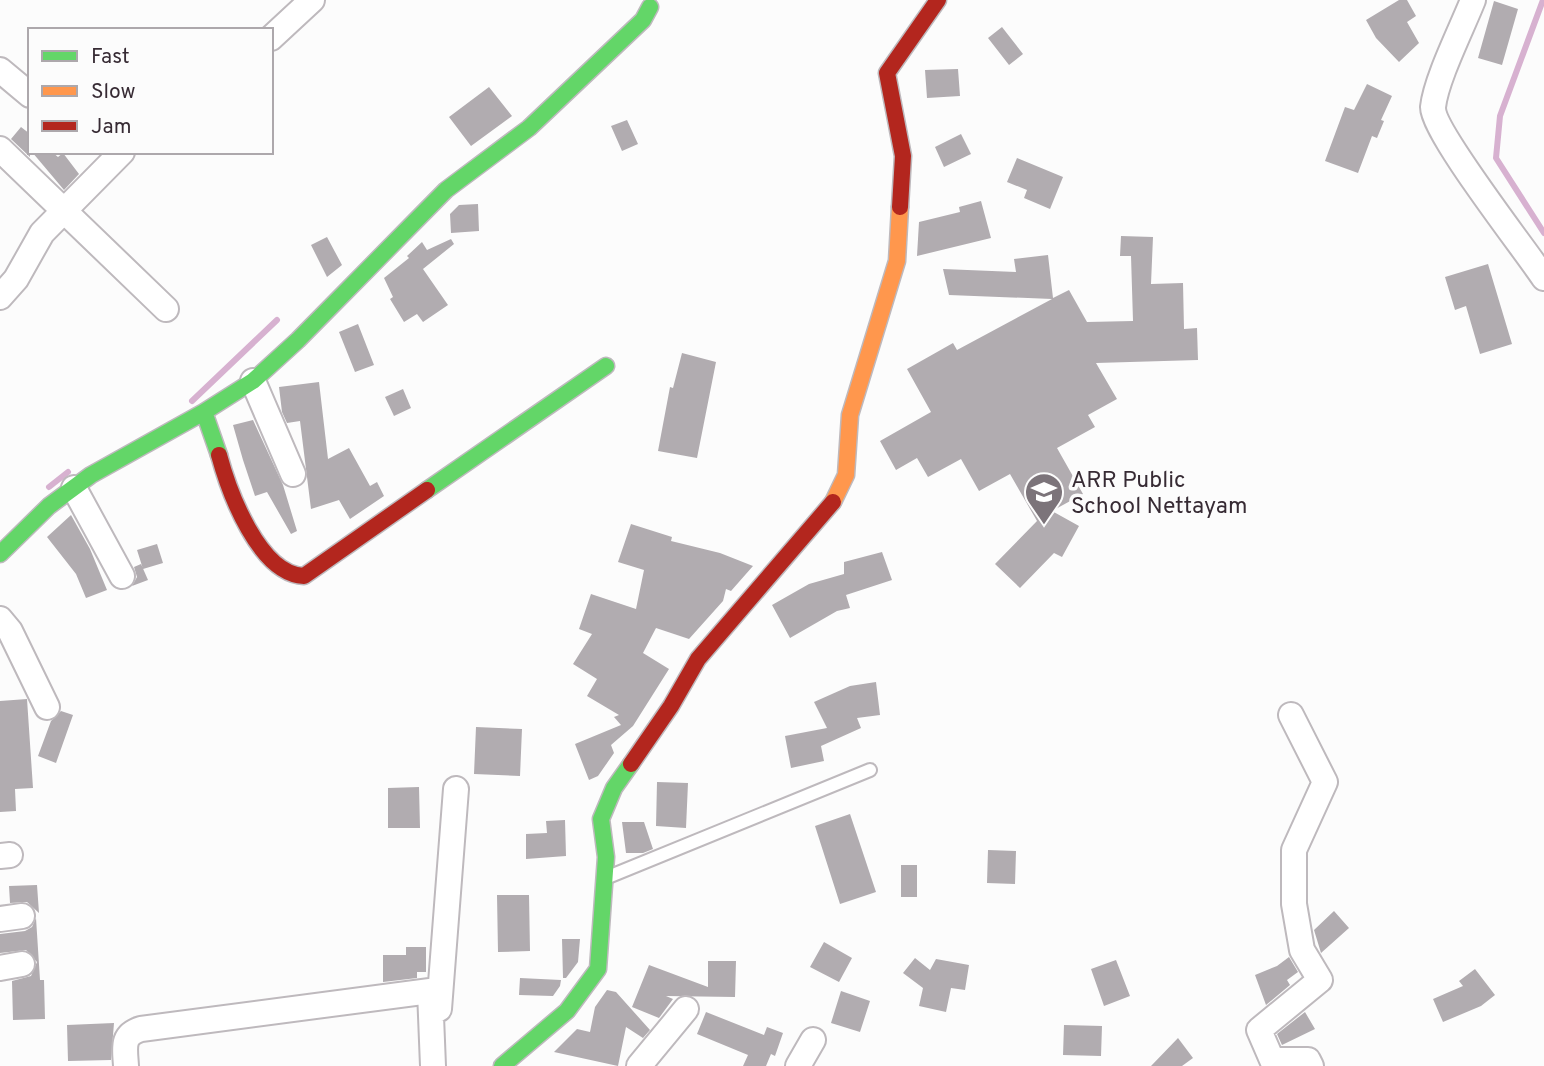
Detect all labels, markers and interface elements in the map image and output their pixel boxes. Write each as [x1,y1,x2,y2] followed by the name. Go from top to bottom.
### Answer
[28,28,273,154] legend
[91,44,130,71] text: Fast
[91,79,136,106] text: Slow
[91,114,132,141] text: Jam
[1071,467,1248,522] place label: ARR Public School Nettayam
[1023,471,1065,526] school or university icon: ARR Public School Nettayam

